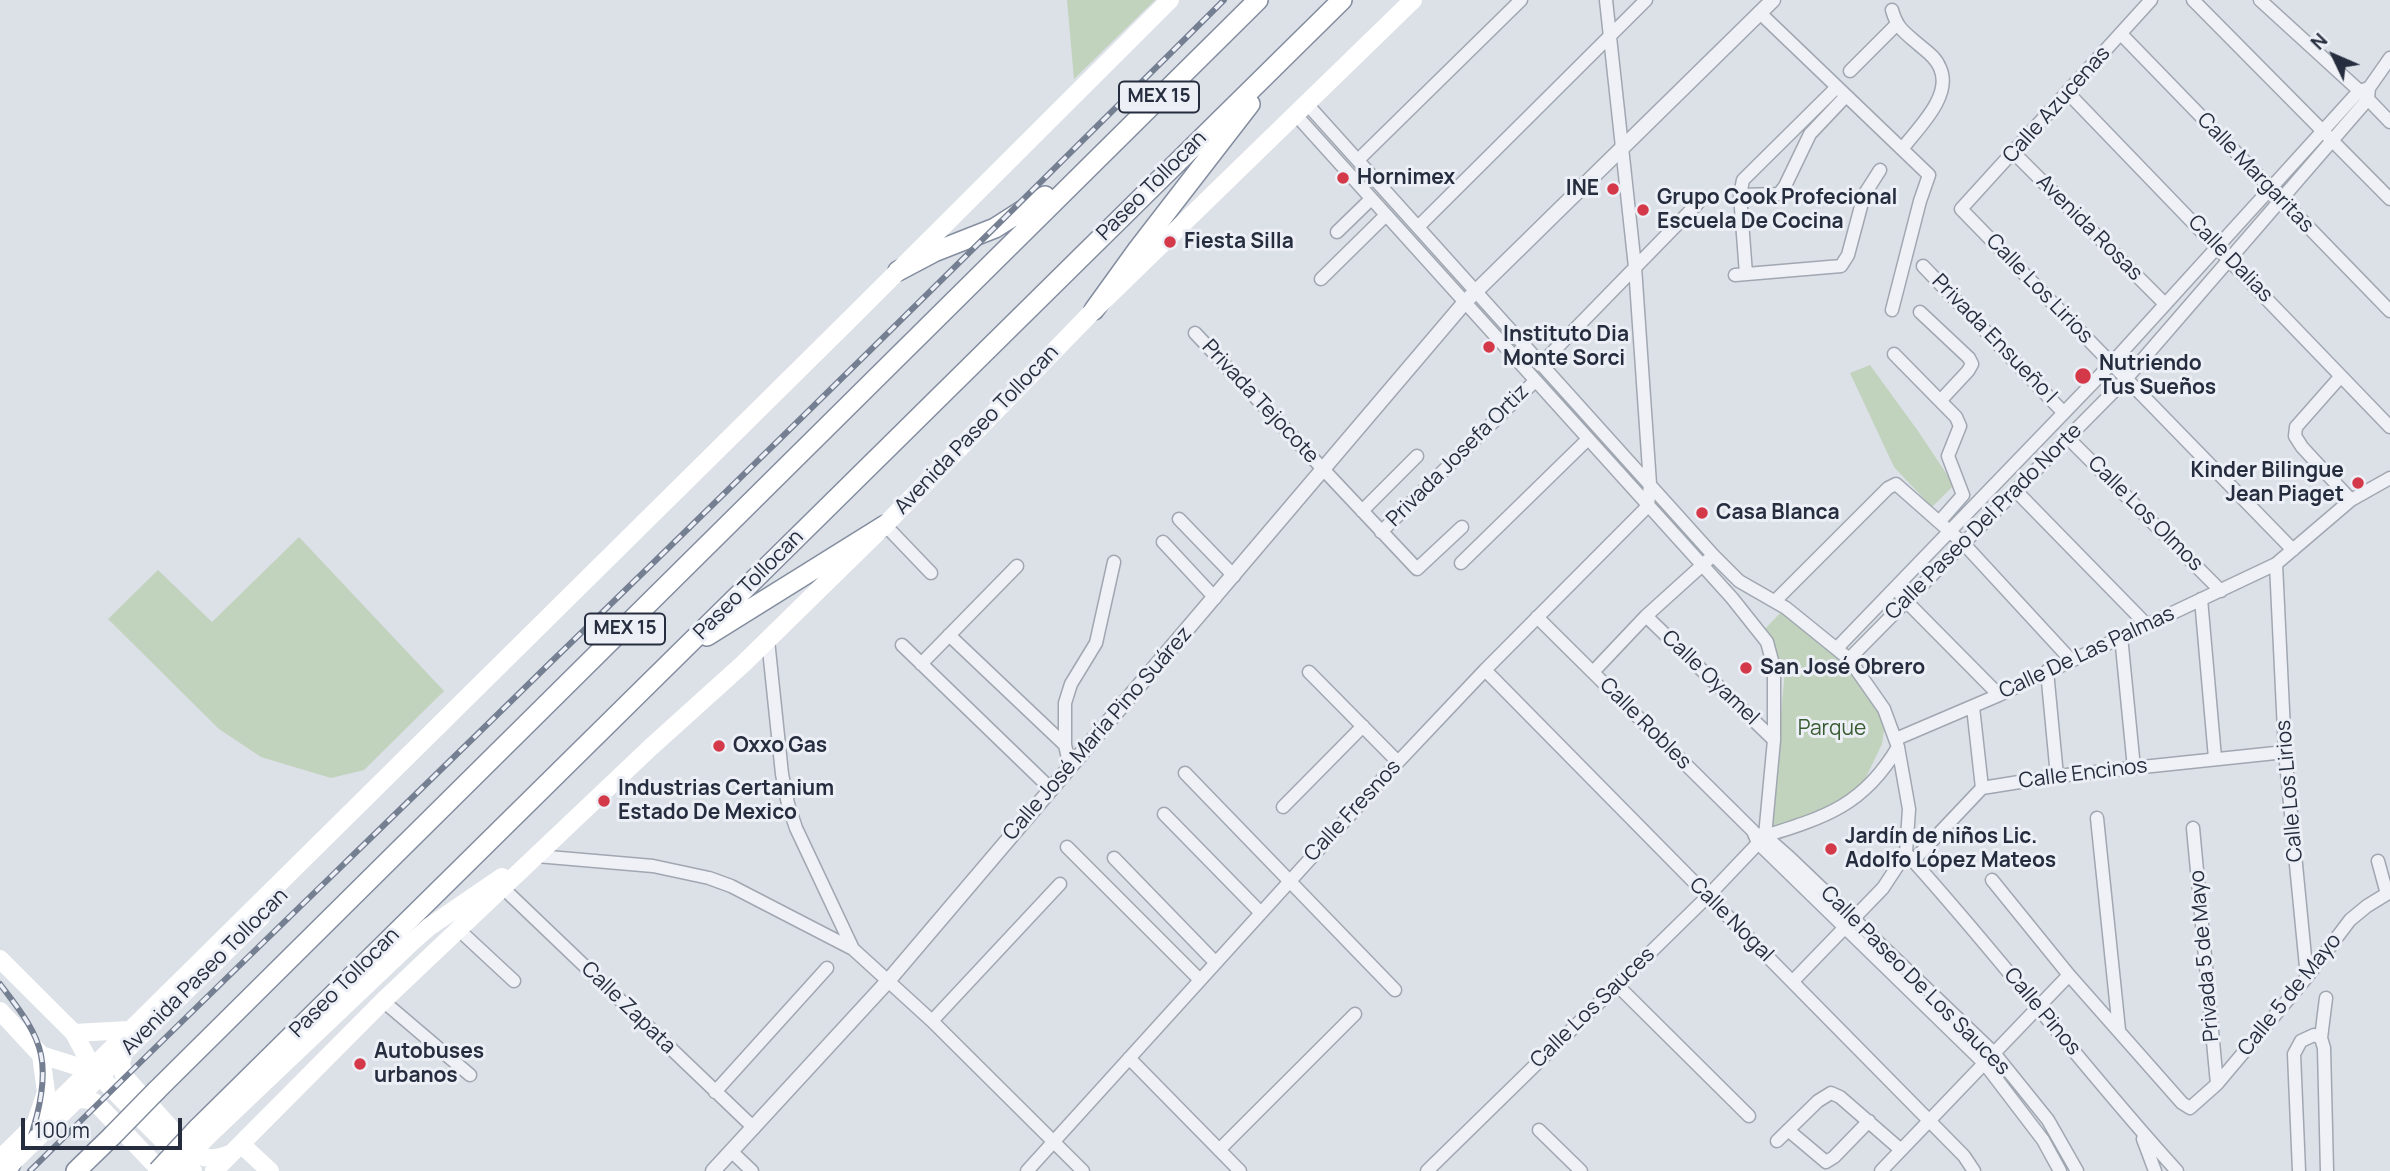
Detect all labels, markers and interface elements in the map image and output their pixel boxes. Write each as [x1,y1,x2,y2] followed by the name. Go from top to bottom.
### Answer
[2299,21,2369,91] north arrow
[2305,27,2333,55] text: N
[1998,41,2116,169] street label: Calle Azucenas
[1119,82,1199,113] road number: MEX 15
[2191,108,2319,238] street label: Calle Margaritas
[1092,126,1212,246] street label: Paseo Tollocan
[1357,165,1455,191] place label: Hornimex
[1335,170,1351,186] marker: Hornimex
[2031,170,2147,286] street label: Avenida Rosas
[1566,176,1599,202] place label: INE
[1605,181,1621,197] marker: INE
[1657,185,1897,235] place label: Grupo Cook Profecional Escuela De Cocina
[1635,202,1651,218] marker: Grupo Cook Profecional Escuela De Cocina
[2182,210,2278,308] street label: Calle Dalias
[1184,229,1294,255] place label: Fiesta Silla
[1980,229,2098,349] street label: Calle Los Lirios
[1162,234,1178,250] marker: Fiesta Silla
[1926,269,2062,409] street label: Privada Ensueño I
[1503,322,1629,372] place label: Instituto Dia Monte Sorci
[1196,335,1324,469] street label: Privada Tejocote
[1481,339,1497,355] marker: Instituto Dia Monte Sorci
[890,340,1064,520] street label: Avenida Paseo Tollocan
[2099,351,2216,401] place label: Nutriendo Tus Sueños
[2073,366,2093,386] marker: Nutriendo Tus Sueños
[1382,380,1534,532] street label: Privada Josefa Ortiz
[1881,419,2087,625] street label: Calle Paseo Del Prado Norte
[2082,451,2208,577] street label: Calle Los Olmos
[2191,458,2344,508] place label: Kinder Bilingue Jean Piaget
[2350,475,2366,491] marker: Kinder Bilingue Jean Piaget
[1716,500,1839,526] place label: Casa Blanca
[1694,505,1710,521] marker: Casa Blanca
[689,525,809,645] street label: Paseo Tollocan
[1995,601,2179,705] street label: Calle De Las Palmas
[585,614,665,644] road number: MEX 15
[998,622,1198,846] street label: Calle José María Pino Suárez
[1656,625,1764,731] street label: Calle Oyamel
[1760,655,1925,681] place label: San José Obrero
[1738,660,1754,676] marker: San José Obrero
[1594,673,1696,775] street label: Calle Robles
[1798,716,1866,742] park label: Parque
[2271,719,2309,863] street label: Calle Los Lirios
[733,733,827,759] place label: Oxxo Gas
[711,738,727,754] marker: Oxxo Gas
[2017,754,2149,794] street label: Calle Encinos
[1299,755,1407,867] street label: Calle Fresnos
[618,776,834,826] place label: Industrias Certanium Estado De Mexico
[596,793,612,809] marker: Industrias Certanium Estado De Mexico
[1845,824,2056,874] place label: Jardín de niños Lic. Adolfo López Mateos
[1823,841,1839,857] marker: Jardín de niños Lic. Adolfo López Mateos
[2185,869,2225,1043] street label: Privada 5 de Mayo
[1684,873,1778,967] street label: Calle Nogal
[1815,881,2015,1081] street label: Calle Paseo De Los Sauces
[116,883,294,1061] street label: Avenida Paseo Tollocan
[285,923,405,1043] street label: Paseo Tollocan
[2233,929,2347,1061] street label: Calle 5 de Mayo
[1526,942,1660,1074] street label: Calle Los Sauces
[575,957,681,1059] street label: Calle Zapata
[1998,963,2086,1061] street label: Calle Pinos
[374,1039,484,1089] place label: Autobuses urbanos
[352,1056,368,1072] marker: Autobuses urbanos
[24,1104,186,1148] scale bar
[34,1116,90,1144] text: 100 m

